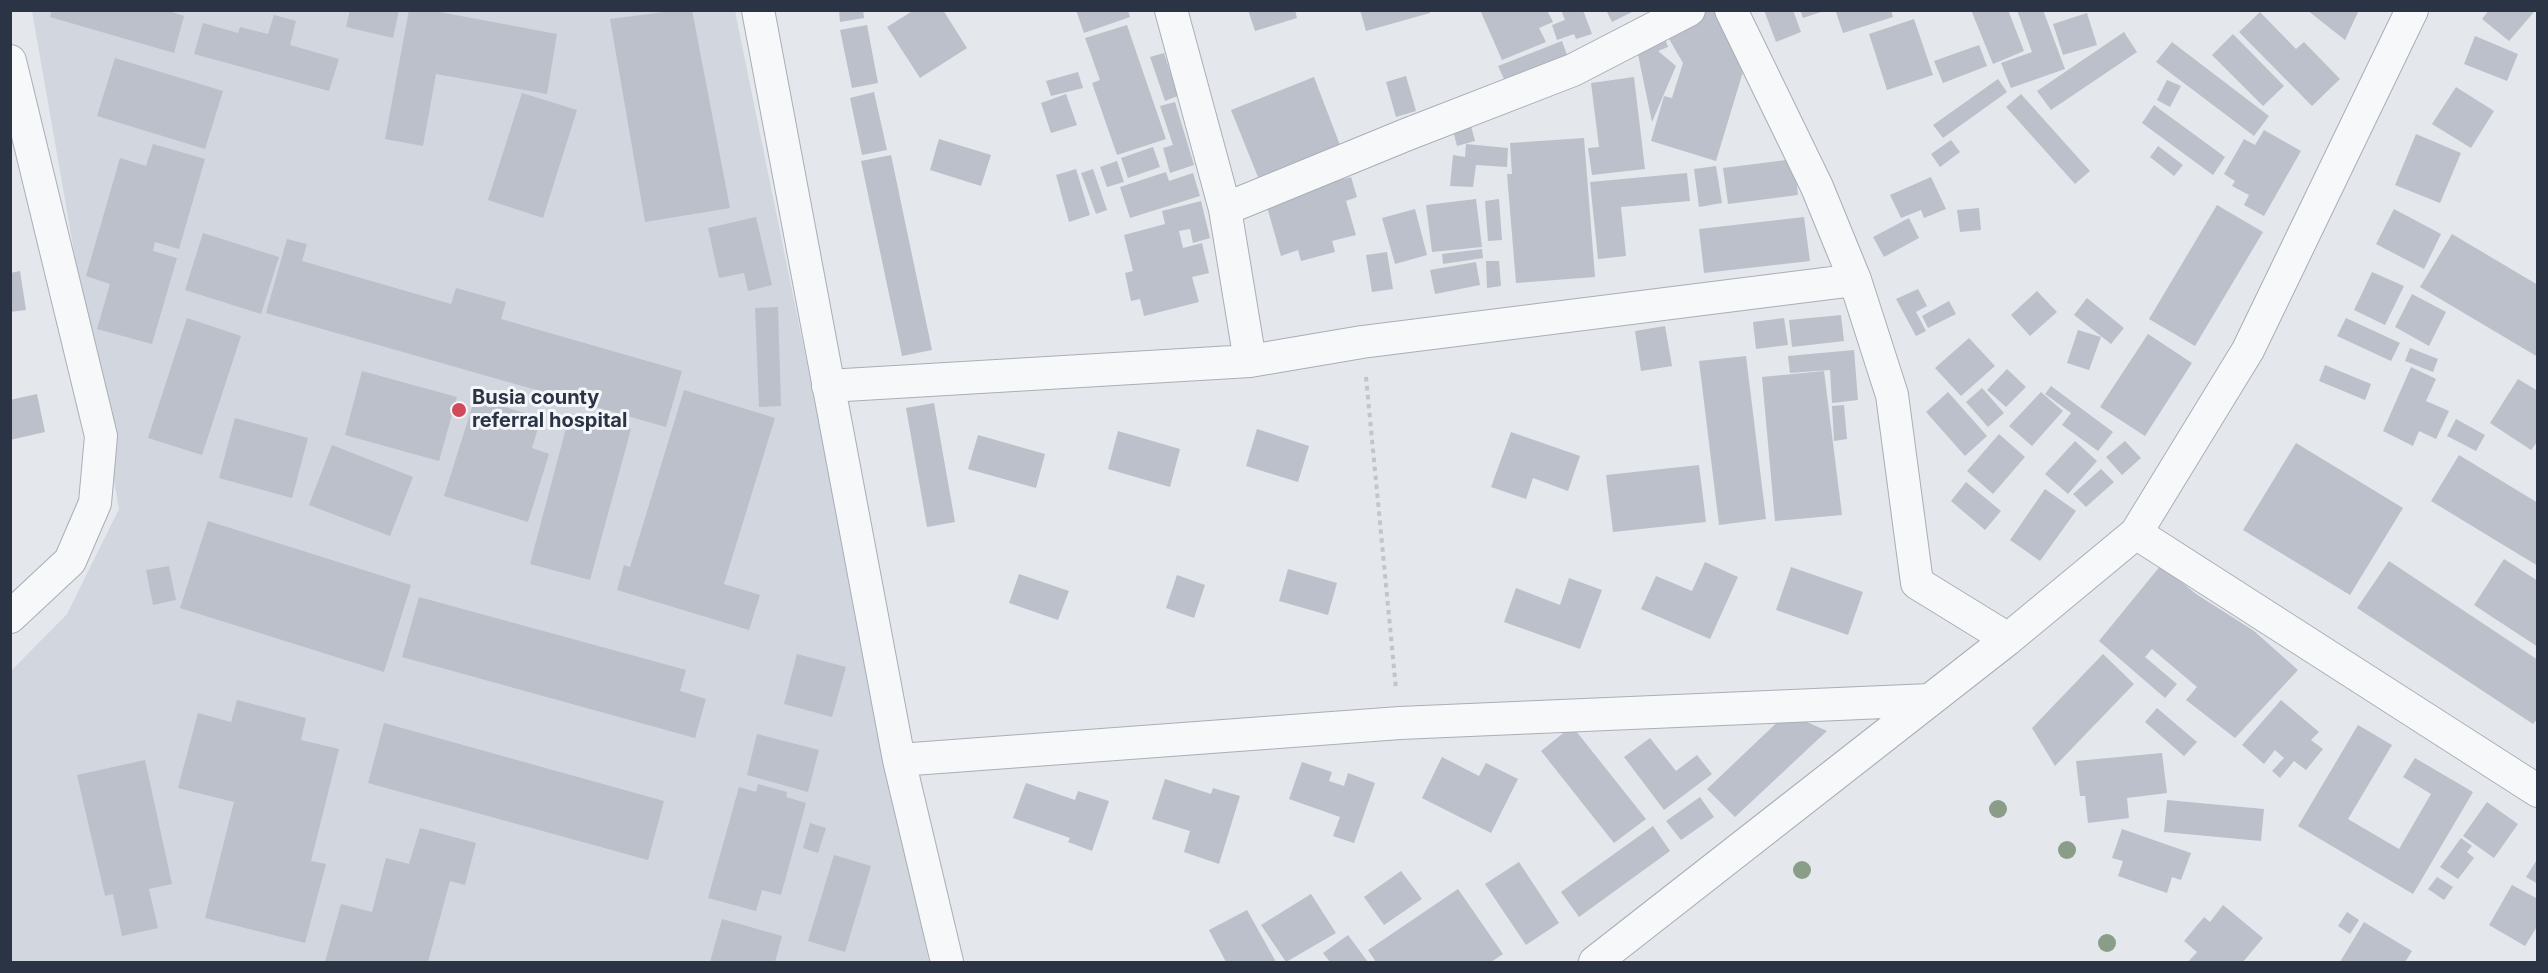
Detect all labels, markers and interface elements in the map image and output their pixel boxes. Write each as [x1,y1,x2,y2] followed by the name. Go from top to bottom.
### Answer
[472,386,627,433] place label: Busia county referral hospital
[450,401,468,419] marker: Busia county referral hospital

